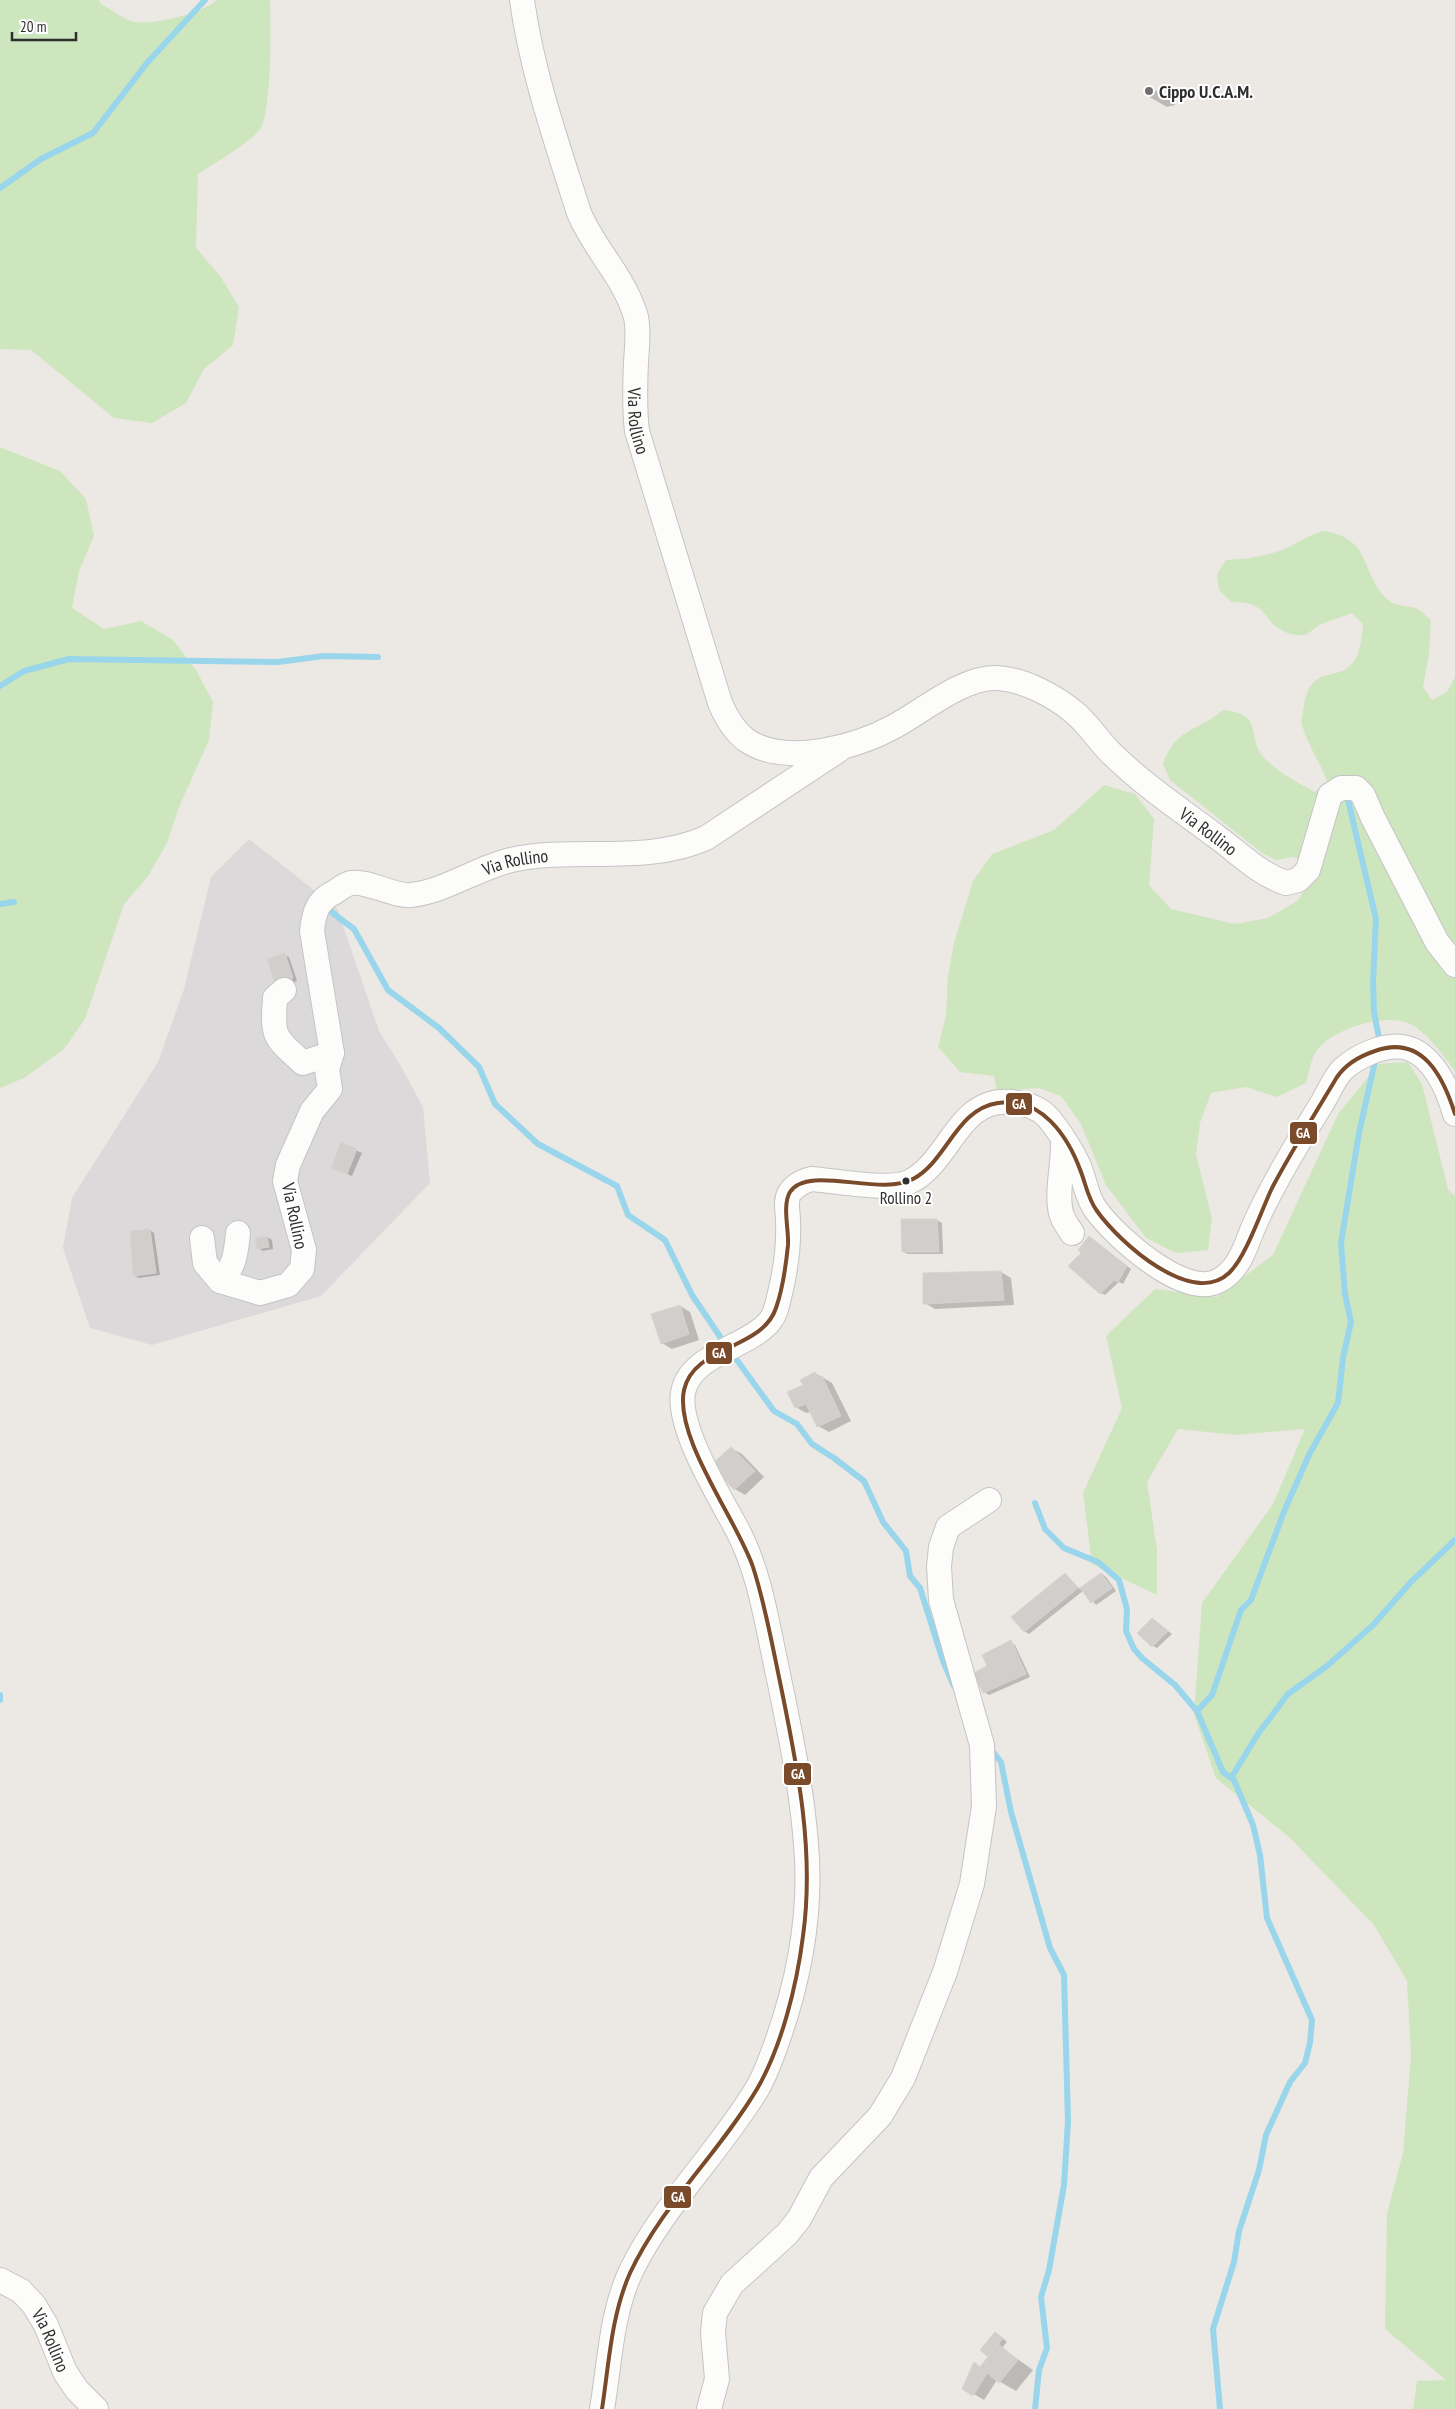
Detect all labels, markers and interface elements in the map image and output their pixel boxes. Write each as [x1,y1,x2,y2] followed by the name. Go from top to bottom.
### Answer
[12,10,76,42] scale bar
[20,17,46,36] text: 20 m
[1159,80,1253,103] place label: Cippo U.C.A.M.
[1143,85,1155,97] marker: Cippo U.C.A.M.
[623,386,655,457] street label: Via Rollino
[1174,801,1243,860] street label: Via Rollino
[478,844,549,881] street label: Via Rollino
[1005,1092,1033,1116] line badge: GA
[1012,1095,1027,1113] text: GA
[1289,1121,1318,1145] line badge: GA
[1296,1124,1311,1142] text: GA
[901,1176,911,1186] marker: Rollino 2
[277,1180,313,1251] street label: Via Rollino
[880,1187,932,1209] place label: Rollino 2
[705,1341,733,1365] line badge: GA
[712,1344,727,1362] text: GA
[783,1762,812,1786] line badge: GA
[791,1765,806,1783] text: GA
[663,2185,692,2209] line badge: GA
[671,2188,686,2206] text: GA
[27,2303,75,2375] street label: Via Rollino

